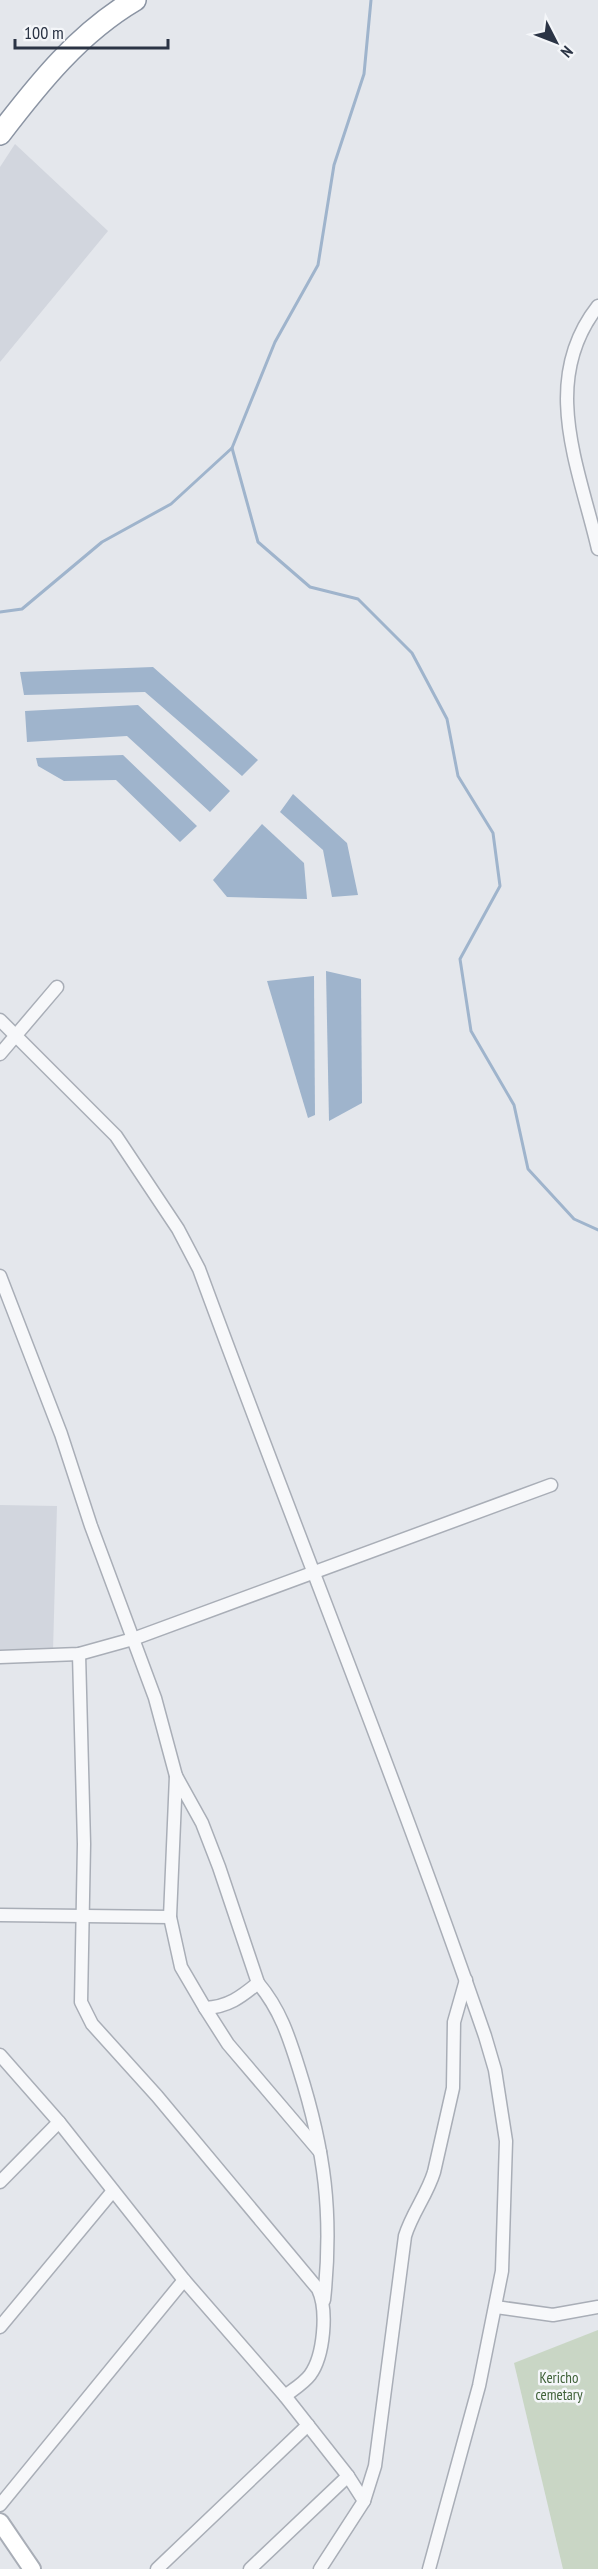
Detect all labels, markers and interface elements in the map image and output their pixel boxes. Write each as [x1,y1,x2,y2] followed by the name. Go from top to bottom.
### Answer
[15,12,168,50] scale bar
[526,12,586,72] north arrow
[24,21,64,44] text: 100 m
[557,42,577,62] text: N
[535,2368,583,2404] park label: Kericho cemetary

